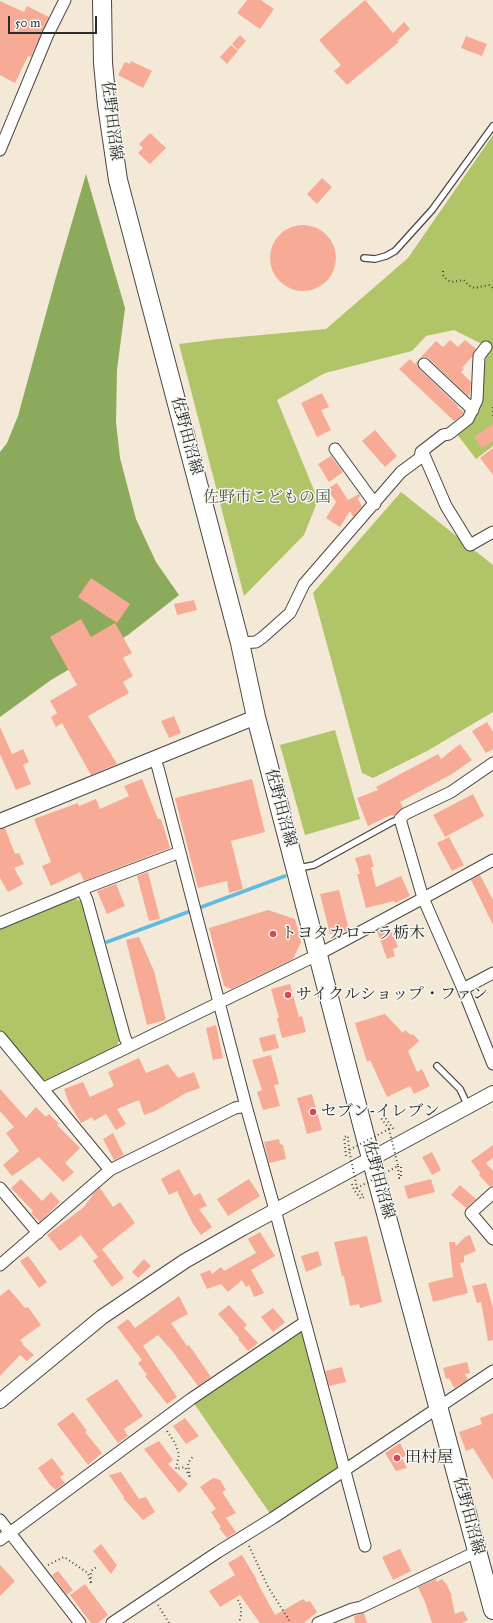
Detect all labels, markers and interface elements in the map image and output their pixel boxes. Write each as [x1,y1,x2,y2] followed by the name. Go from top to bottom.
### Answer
[10,8,99,34] scale bar
[15,16,40,30] text: 50 m
[97,80,125,162] street label: 佐野田沼線
[166,395,206,477] street label: 佐野田沼線
[203,488,331,508] park label: 佐野市こどもの国
[260,767,300,849] street label: 佐野田沼線
[281,924,425,944] place label: トヨタカローラ栃木
[268,929,278,939] marker: トヨタカローラ栃木
[296,985,488,1005] place label: サイクルショップ・ファン
[283,990,293,1000] marker: サイクルショップ・ファン
[321,1102,440,1122] place label: セブン-イレブン
[308,1107,318,1117] marker: セブン-イレブン
[358,1139,398,1221] street label: 佐野田沼線
[405,1448,453,1468] place label: 田村屋
[392,1453,402,1463] marker: 田村屋
[448,1475,488,1557] street label: 佐野田沼線

